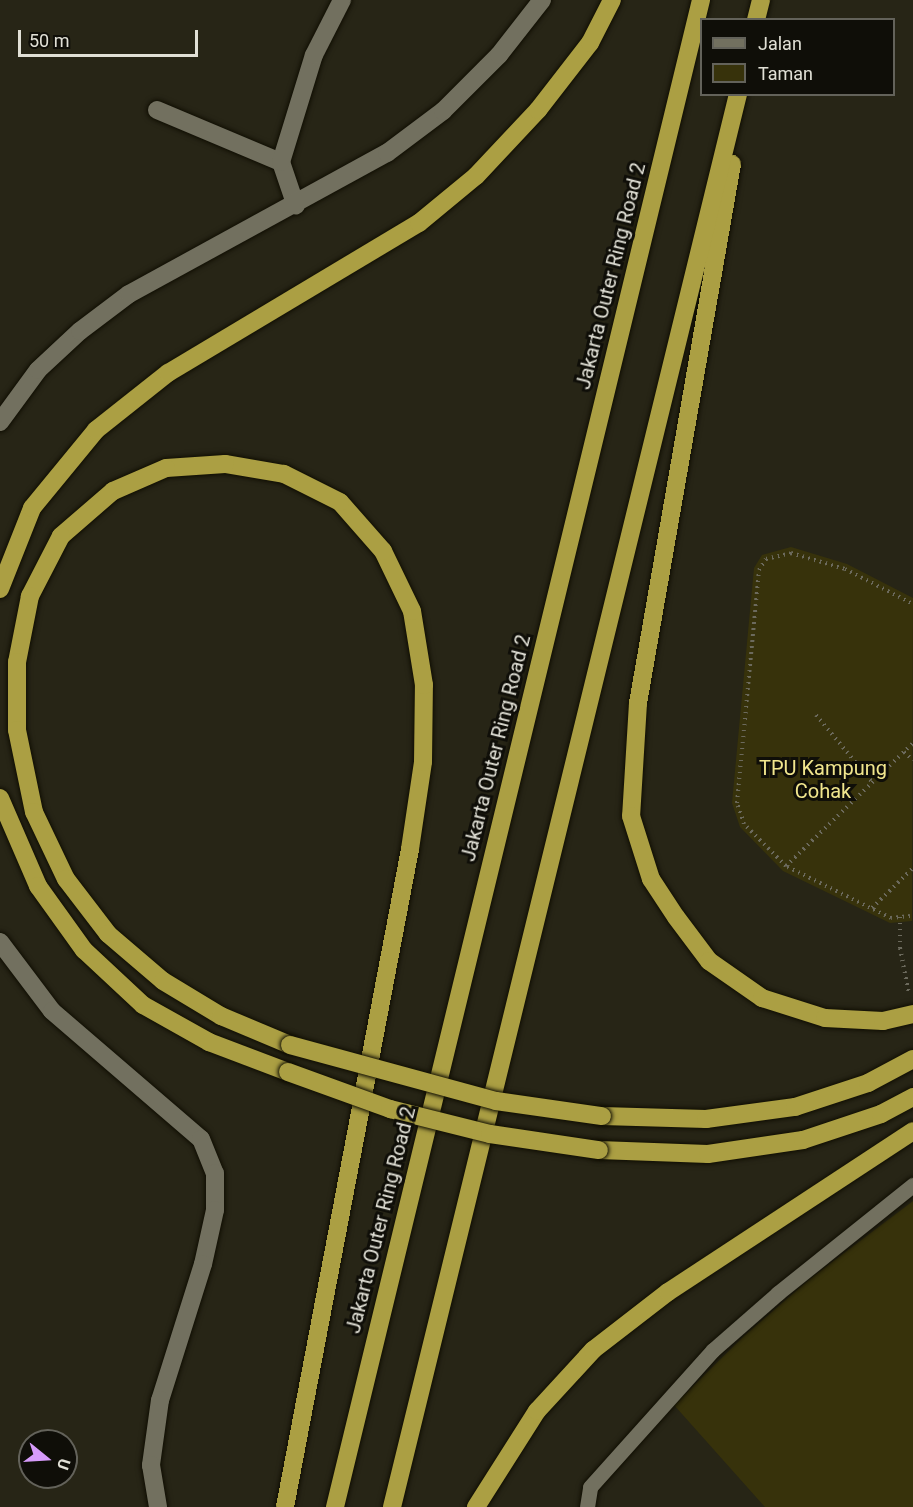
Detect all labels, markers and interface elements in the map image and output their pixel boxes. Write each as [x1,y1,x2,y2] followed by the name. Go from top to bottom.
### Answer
[21,18,201,56] scale bar
[700,18,895,96] legend
[29,30,69,51] text: 50 m
[758,33,802,54] text: Jalan
[758,63,813,84] text: Taman
[571,160,651,392] street label: Jakarta Outer Ring Road 2
[456,632,536,864] street label: Jakarta Outer Ring Road 2
[759,757,887,804] park label: TPU Kampung Cohak
[341,1104,421,1336] street label: Jakarta Outer Ring Road 2
[18,1429,78,1489] north arrow
[53,1456,74,1472] text: U

